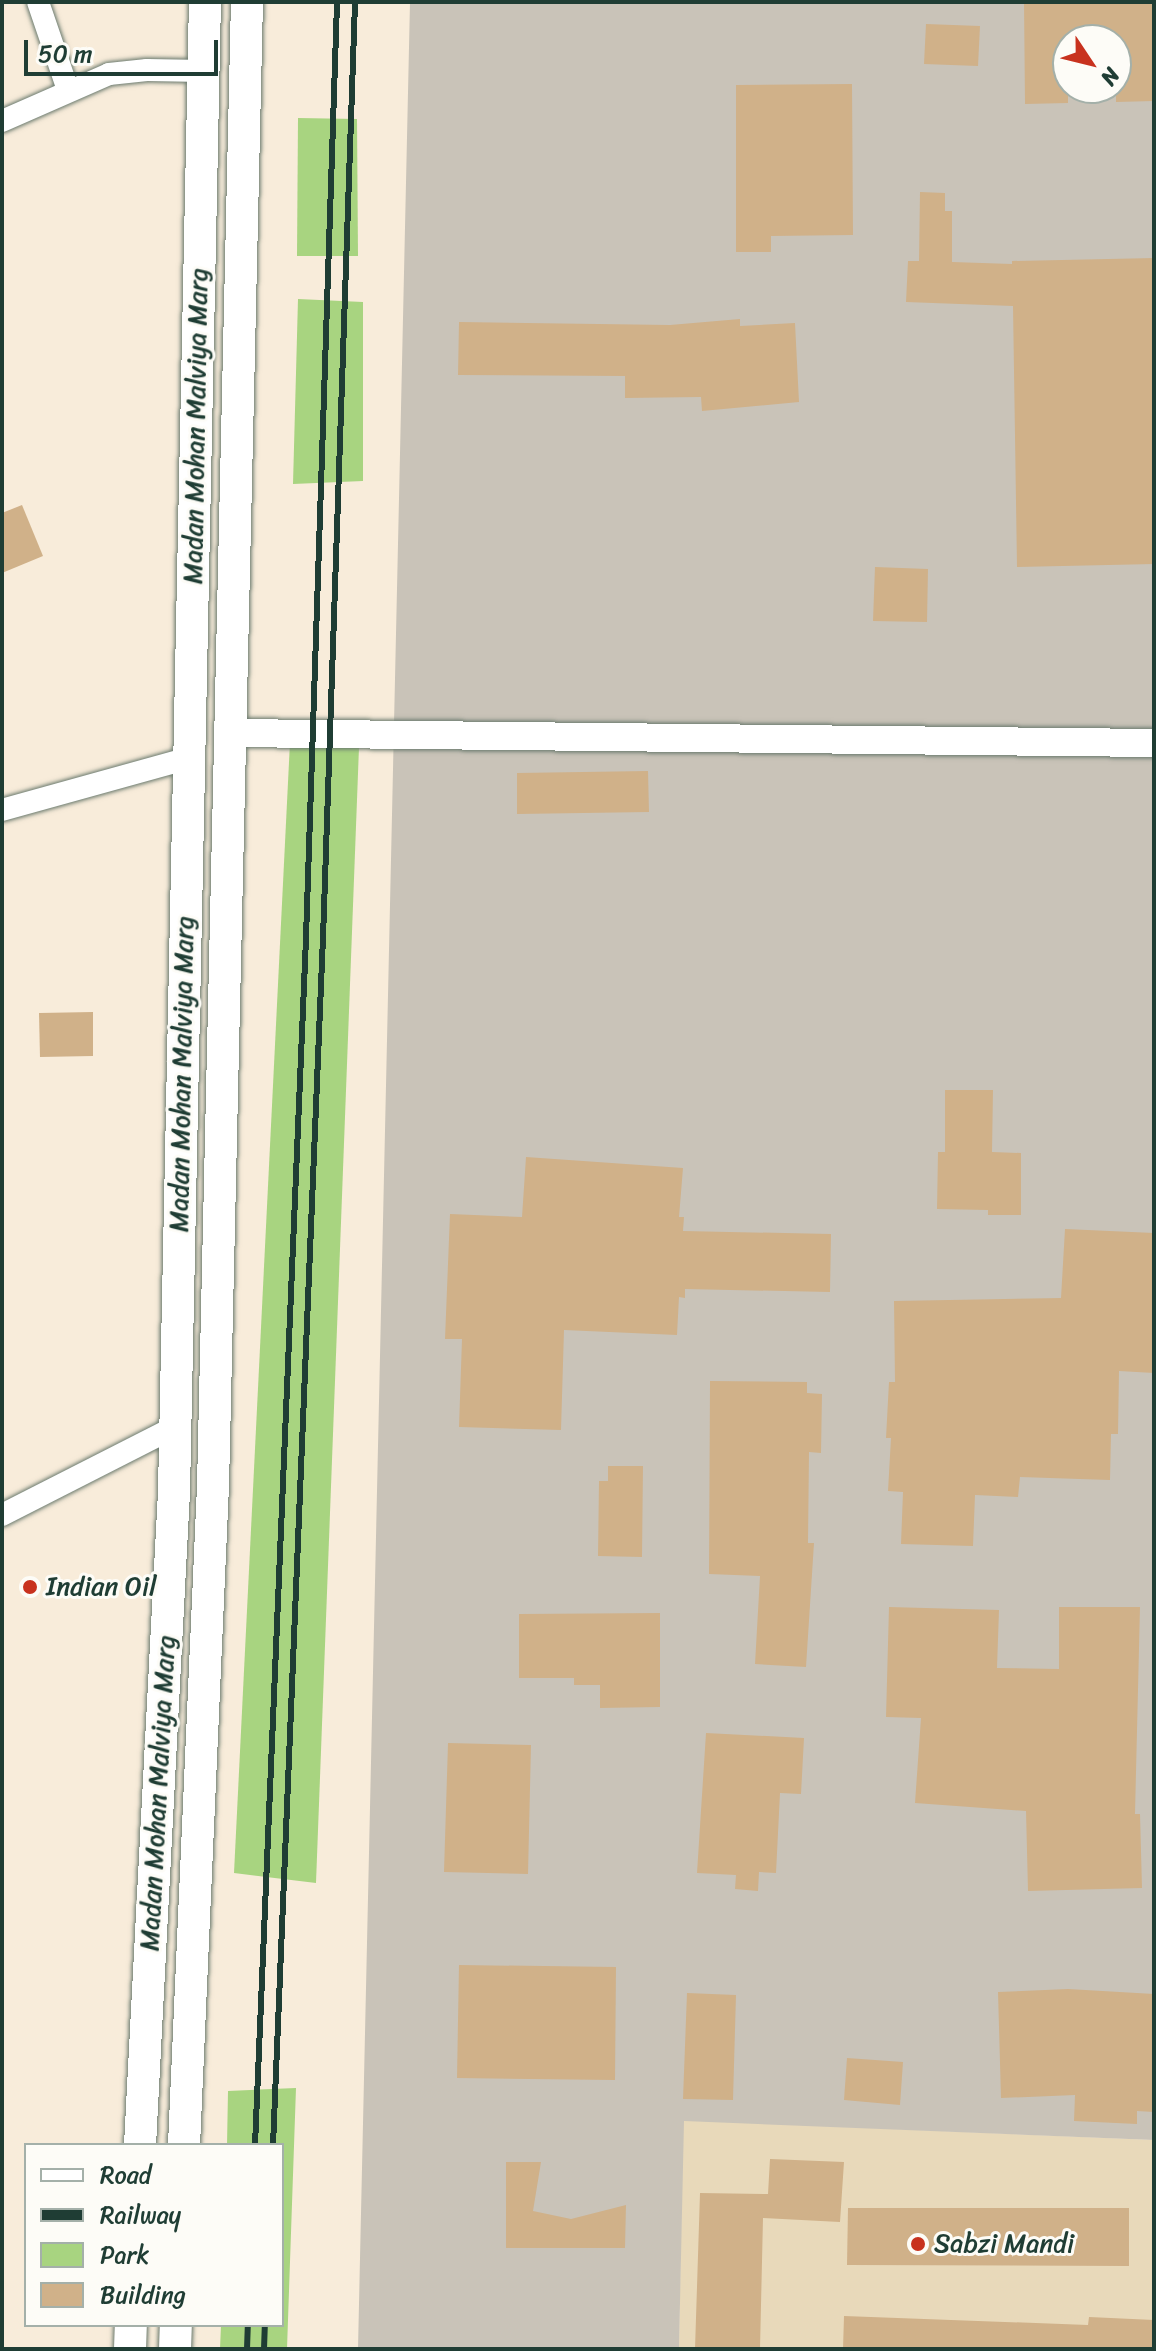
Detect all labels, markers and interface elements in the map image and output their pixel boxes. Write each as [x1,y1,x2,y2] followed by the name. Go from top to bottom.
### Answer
[28,24,222,74] scale bar
[1052,24,1132,104] north arrow
[38,33,93,75] text: 50 m
[1090,59,1131,94] text: N
[178,268,214,584] street label: Madan Mohan Malviya Marg
[164,916,200,1232] street label: Madan Mohan Malviya Marg
[46,1571,157,1603] place label: Indian Oil
[21,1578,39,1596] marker: Indian Oil
[134,1635,182,1951] street label: Madan Mohan Malviya Marg
[24,2143,284,2327] legend
[100,2154,151,2196] text: Road
[100,2194,181,2236] text: Railway
[934,2228,1073,2260] place label: Sabzi Mandi
[100,2234,149,2276] text: Park
[909,2235,927,2253] marker: Sabzi Mandi
[100,2274,186,2316] text: Building

